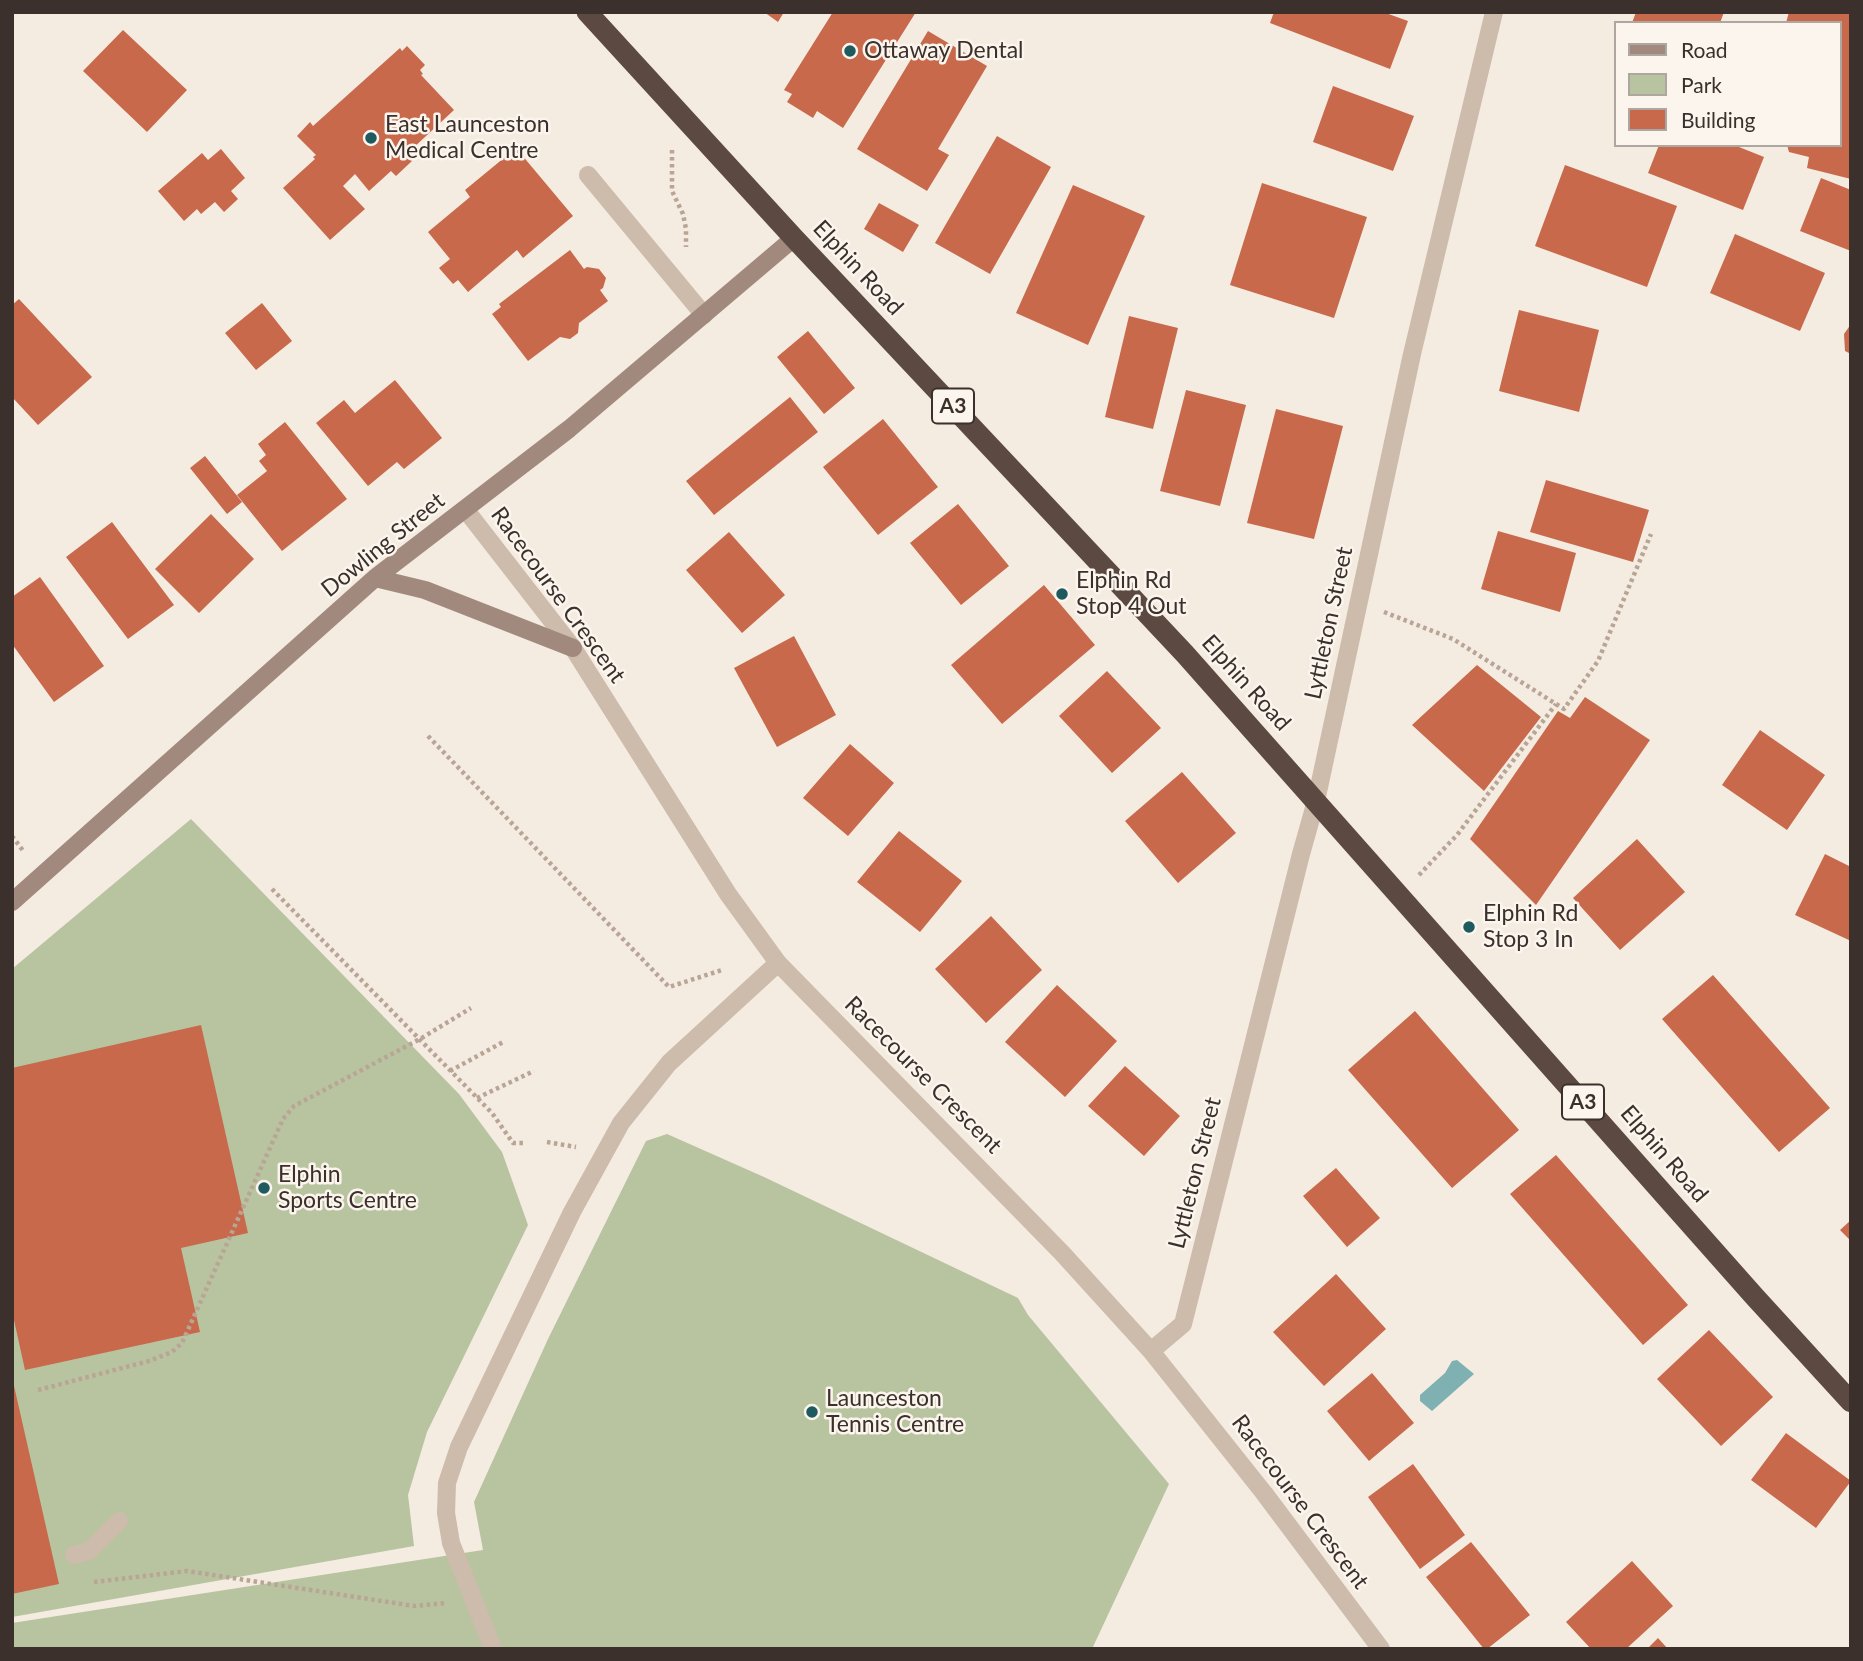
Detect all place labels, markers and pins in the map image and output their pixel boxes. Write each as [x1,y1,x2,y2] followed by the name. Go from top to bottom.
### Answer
[864,37,1024,65] place label: Ottaway Dental
[842,43,858,59] marker: Ottaway Dental
[385,111,550,165] place label: East Launceston Medical Centre
[363,130,379,146] marker: East Launceston Medical Centre
[1076,567,1187,621] place label: Elphin Rd Stop 4 Out
[1054,586,1070,602] marker: Elphin Rd Stop 4 Out
[1483,900,1578,954] place label: Elphin Rd Stop 3 In
[1461,919,1477,935] marker: Elphin Rd Stop 3 In
[278,1161,417,1215] place label: Elphin Sports Centre
[256,1180,272,1196] marker: Elphin Sports Centre
[826,1385,964,1439] place label: Launceston Tennis Centre
[804,1404,820,1420] marker: Launceston Tennis Centre

